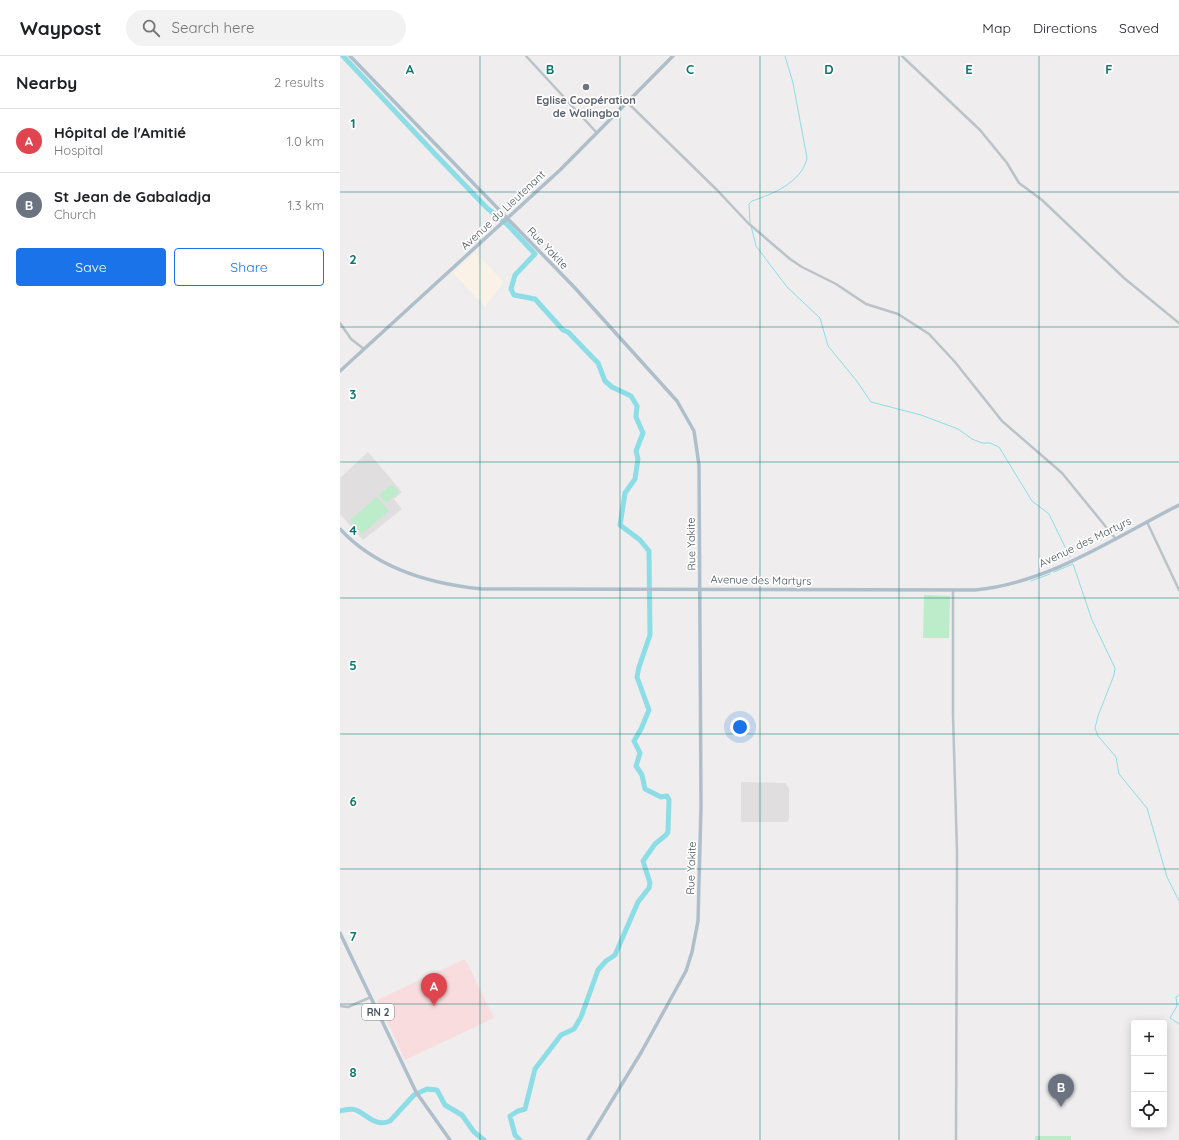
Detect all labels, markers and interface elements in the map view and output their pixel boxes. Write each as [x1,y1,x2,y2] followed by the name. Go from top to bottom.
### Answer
[126,10,406,46] search box
[20,16,102,40] text: Waypost
[140,17,162,39] icon: search
[172,18,254,37] text: Search here
[982,19,1011,37] text: Map
[1033,19,1097,37] text: Directions
[1119,19,1159,37] text: Saved
[406,61,415,77] text: A
[546,61,554,77] text: B
[686,61,694,77] text: C
[824,61,834,77] text: D
[965,61,973,77] text: E
[1105,61,1113,77] text: F
[16,72,77,93] text: Nearby
[274,74,324,90] text: 2 results
[581,82,591,92] marker: Eglise Coopération de Walingba
[536,93,636,120] place label: Eglise Coopération de Walingba
[350,115,356,131] text: 1
[54,123,186,142] text: Hôpital de l'Amitié
[25,133,33,149] text: A
[287,133,324,149] text: 1.0 km
[54,142,103,158] text: Hospital
[458,167,548,253] street label: Avenue du Lieutenant
[54,187,211,206] text: St Jean de Gabaladja
[25,197,33,213] text: B
[288,197,324,213] text: 1.3 km
[54,206,96,222] text: Church
[524,224,572,272] street label: Rue Yakite
[16,248,166,286] button: Save
[174,248,324,286] button: Share
[349,251,357,267] text: 2
[350,386,357,402] text: 3
[1037,514,1133,570] street label: Avenue des Martyrs
[684,517,698,571] street label: Rue Yakite
[349,522,357,538] text: 4
[710,572,812,588] street label: Avenue des Martyrs
[349,657,357,673] text: 5
[730,717,750,737] your location
[349,793,357,809] text: 6
[683,841,699,895] street label: Rue Yakite
[349,928,357,944] text: 7
[421,973,447,1006] pin: A
[362,1004,394,1020] road number: RN 2
[1131,1020,1167,1128] map controls
[1131,1020,1167,1056] button: +
[1131,1056,1167,1092] button: −
[349,1064,357,1080] text: 8
[1048,1074,1074,1107] pin: B
[1131,1092,1167,1128] button: locate

